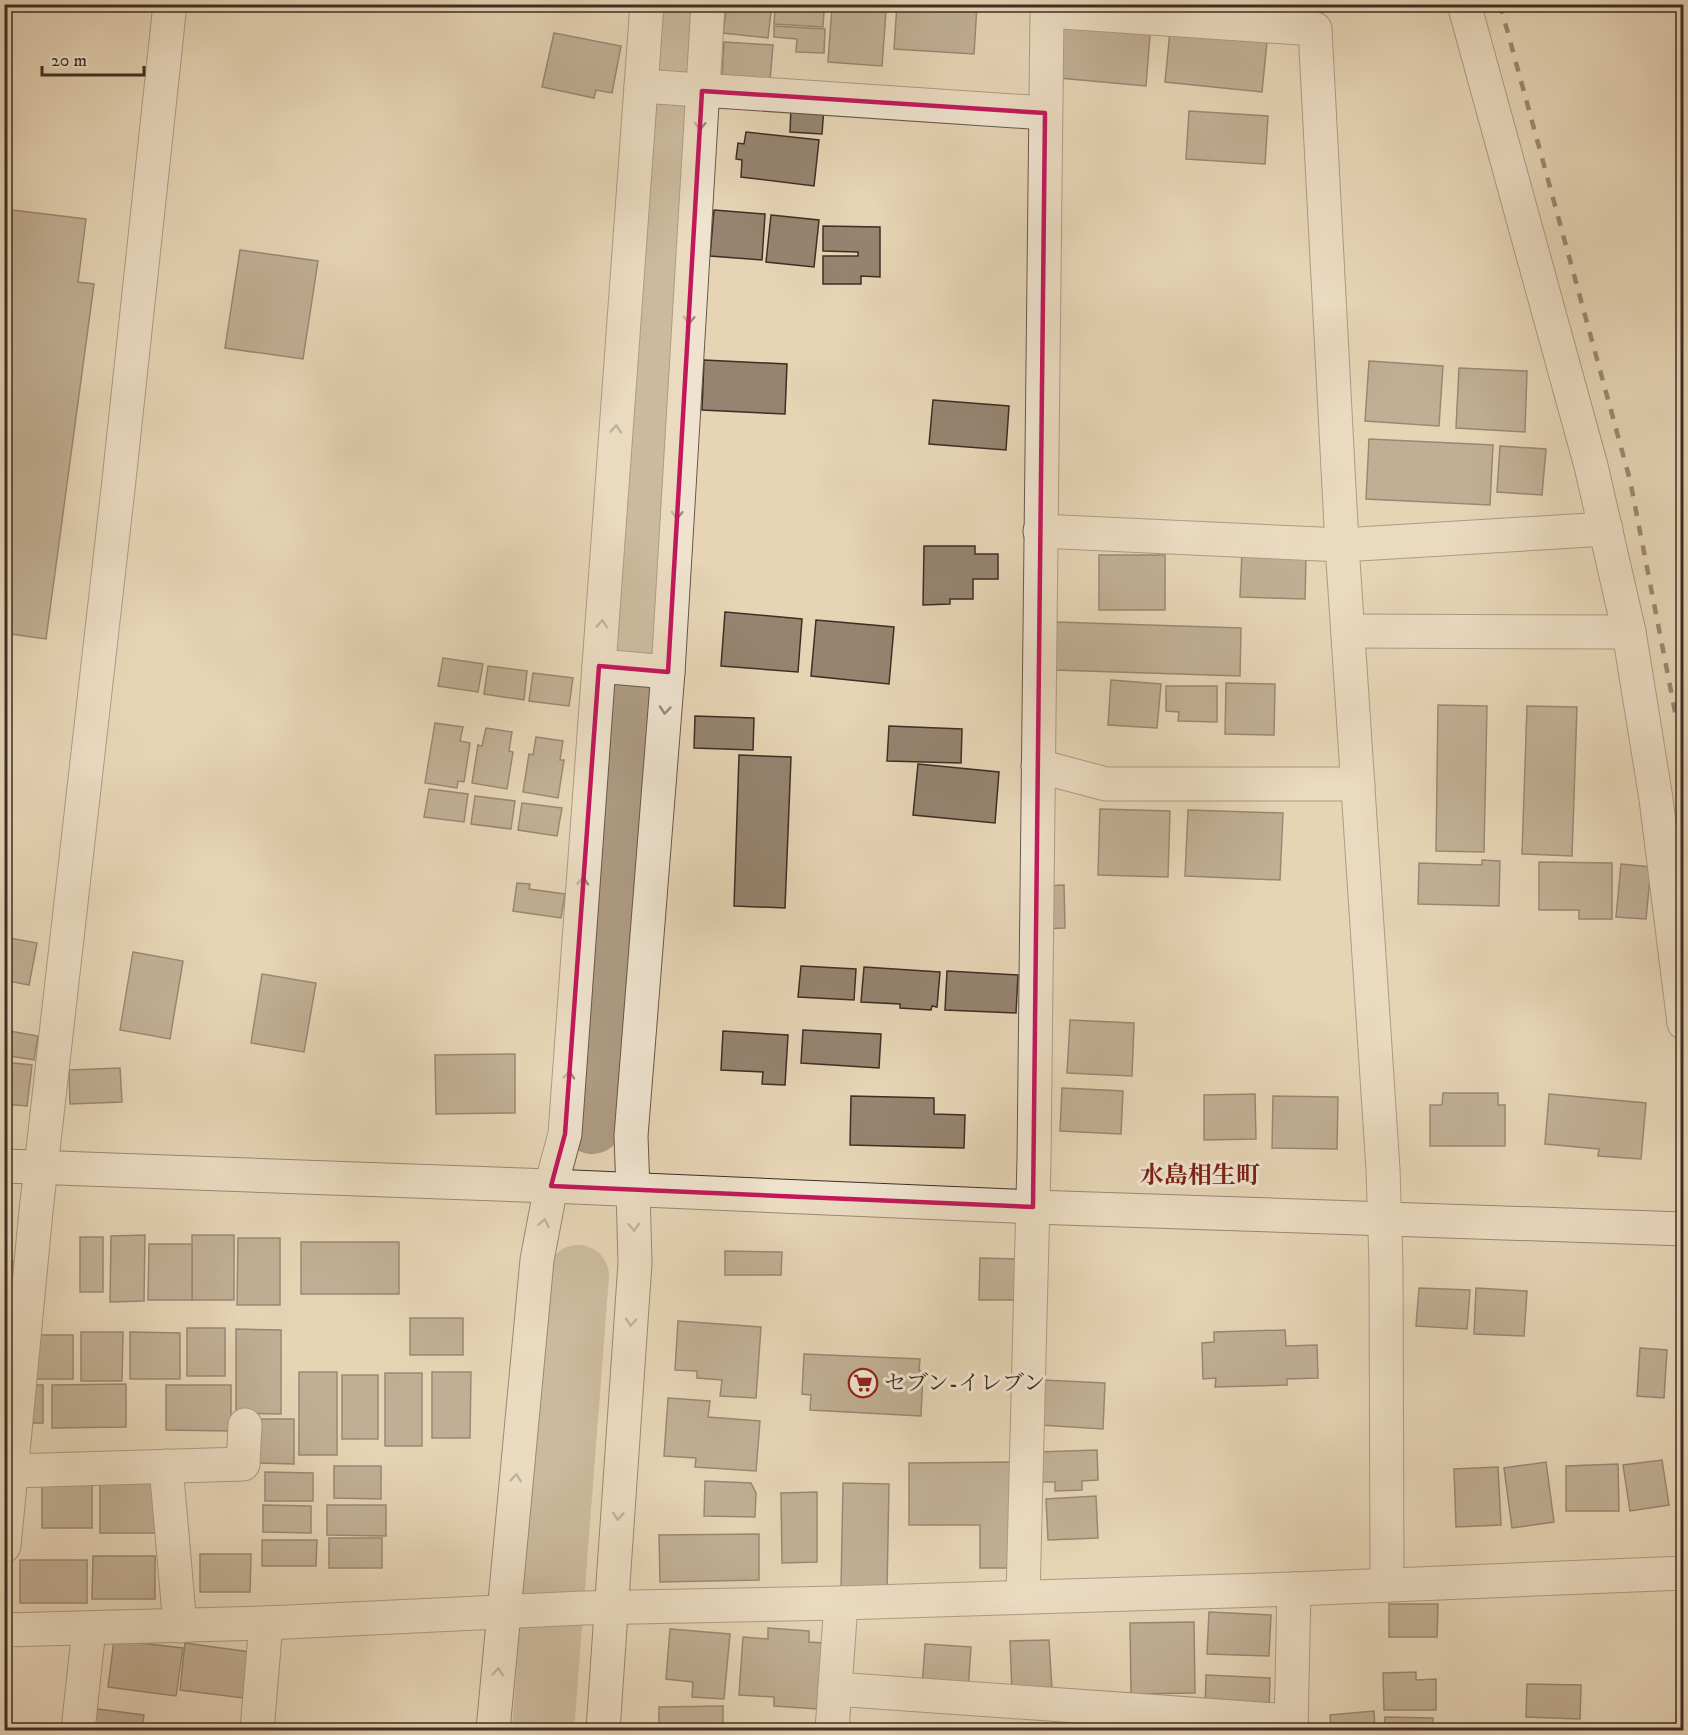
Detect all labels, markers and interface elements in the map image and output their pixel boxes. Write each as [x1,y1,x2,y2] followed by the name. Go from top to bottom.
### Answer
[42,39,144,77] scale bar
[51,50,87,72] text: 20 m
[694,121,707,130] one-way arrow
[683,316,696,325] one-way arrow
[609,425,622,434] one-way arrow
[671,511,684,520] one-way arrow
[595,619,608,628] one-way arrow
[659,705,672,714] one-way arrow
[576,876,589,886] one-way arrow
[562,1071,575,1080] one-way arrow
[1140,1161,1260,1191] district label: 水島相生町
[537,1218,550,1228] one-way arrow
[628,1223,640,1232] one-way arrow
[625,1317,638,1326] one-way arrow
[847,1367,879,1399] supermarket icon: セブン-イレブン
[884,1370,1045,1397] place label: セブン-イレブン
[509,1474,522,1483] one-way arrow
[612,1512,625,1521] one-way arrow
[492,1668,505,1677] one-way arrow

